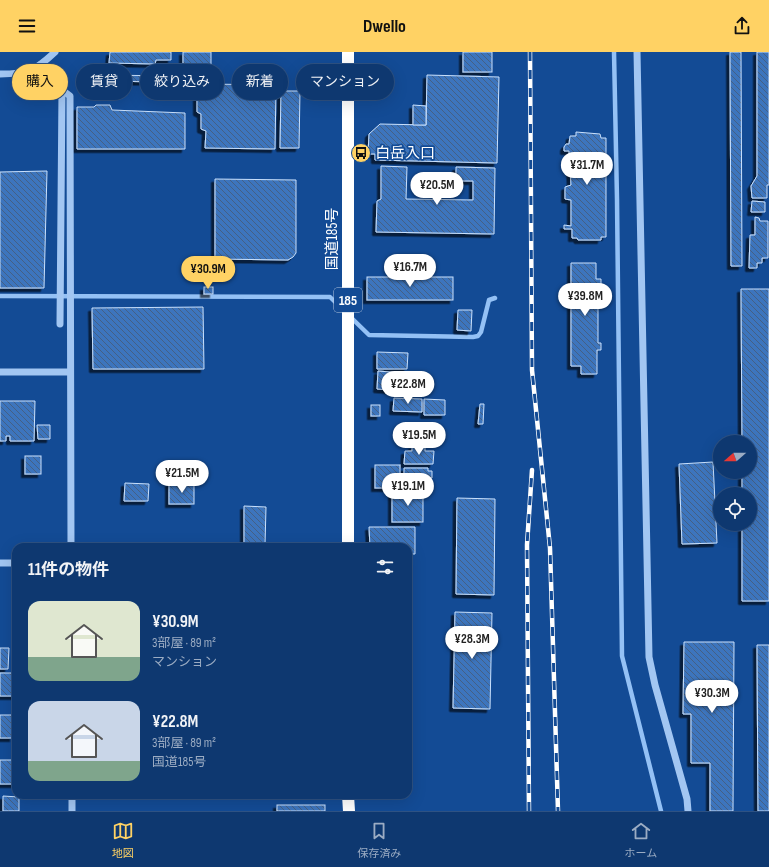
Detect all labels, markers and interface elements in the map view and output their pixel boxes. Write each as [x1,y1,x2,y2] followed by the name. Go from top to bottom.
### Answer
[16,15,38,37] icon: menu
[731,15,753,37] icon: share
[363,16,406,37] text: Dwello
[12,64,68,100] chip: 購入
[76,64,132,100] chip: 賃貸
[140,64,224,100] chip: 絞り込み
[232,64,288,100] chip: 新着
[296,64,394,100] chip: マンション
[350,142,372,164] bus stop icon: 白岳入口
[375,144,435,163] place label: 白岳入口
[554,152,620,186] pin: ¥31.7M
[570,157,604,173] text: ¥31.7M
[404,172,470,206] pin: ¥20.5M
[419,177,455,193] text: ¥20.5M
[323,208,342,270] street label: 国道185号
[377,254,443,288] pin: ¥16.7M
[175,256,241,290] pin: ¥30.9M
[393,259,427,275] text: ¥16.7M
[190,261,226,277] text: ¥30.9M
[552,283,618,317] pin: ¥39.8M
[334,288,362,312] road number: 185
[567,288,603,304] text: ¥39.8M
[375,371,441,405] pin: ¥22.8M
[390,376,426,392] text: ¥22.8M
[386,422,452,456] pin: ¥19.5M
[402,427,436,443] text: ¥19.5M
[713,435,757,479] north arrow
[713,435,757,531] map controls
[149,460,215,494] pin: ¥21.5M
[165,465,199,481] text: ¥21.5M
[375,473,441,507] pin: ¥19.1M
[391,478,425,494] text: ¥19.1M
[713,487,757,531] button: locate
[374,556,396,578] icon: filters
[28,560,109,580] text: 11件の物件
[152,612,198,632] text: ¥30.9M
[60,617,108,665] icon: home
[439,626,505,660] pin: ¥28.3M
[454,631,490,647] text: ¥28.3M
[152,635,216,651] text: 3部屋 · 89 m²
[152,654,217,670] text: マンション
[679,680,745,714] pin: ¥30.3M
[694,685,730,701] text: ¥30.3M
[152,712,198,732] text: ¥22.8M
[60,717,108,765] icon: home
[152,735,216,751] text: 3部屋 · 89 m²
[152,754,206,770] text: 国道185号
[112,820,134,860] tab: 地図
[357,820,401,860] tab: 保存済み
[625,820,657,860] tab: ホーム

